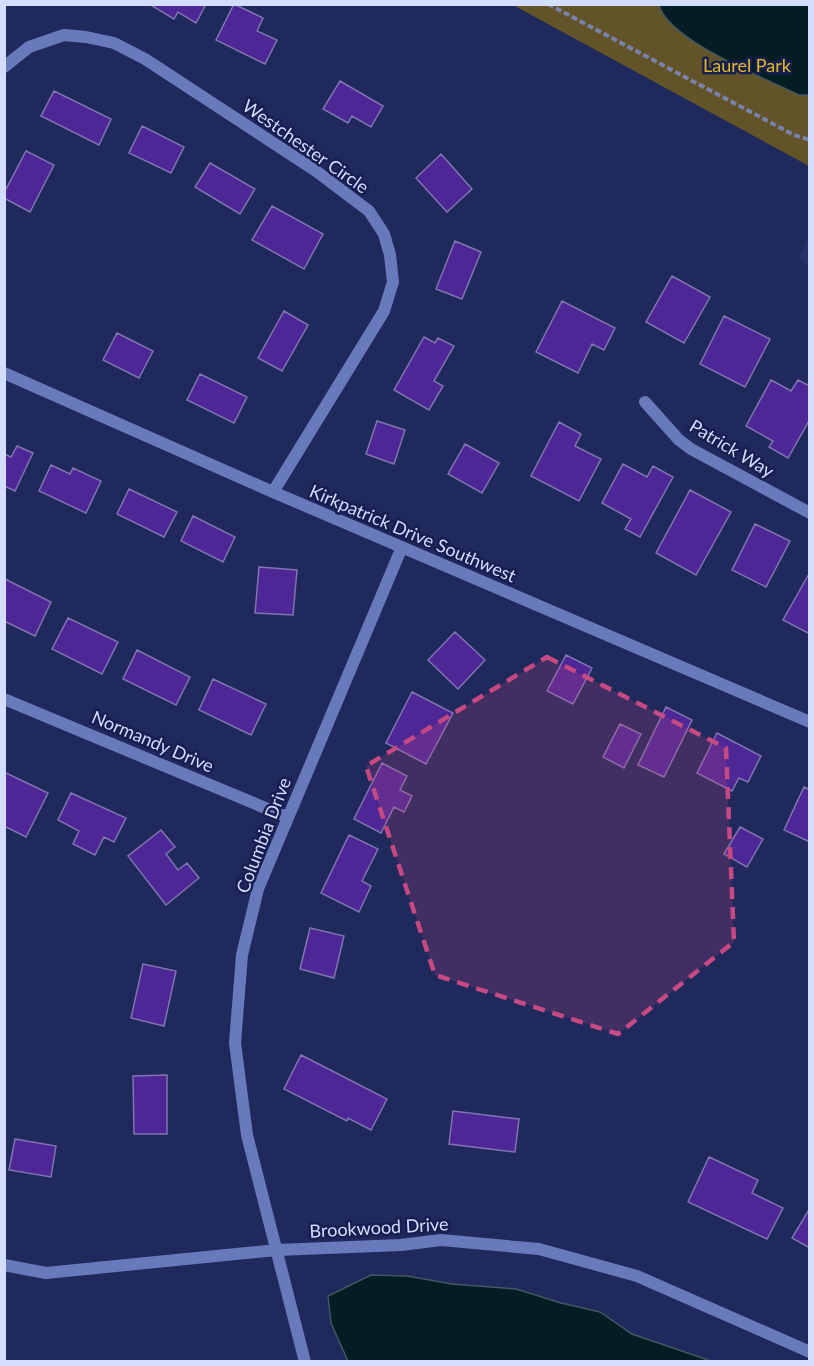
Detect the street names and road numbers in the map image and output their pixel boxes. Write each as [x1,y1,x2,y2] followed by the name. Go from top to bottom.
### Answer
[239,94,373,198] street label: Westchester Circle
[686,414,779,482] street label: Patrick Way
[306,479,520,587] street label: Kirkpatrick Drive Southwest
[89,705,217,777] street label: Normandy Drive
[231,774,295,896] street label: Columbia Drive
[309,1212,449,1242] street label: Brookwood Drive

